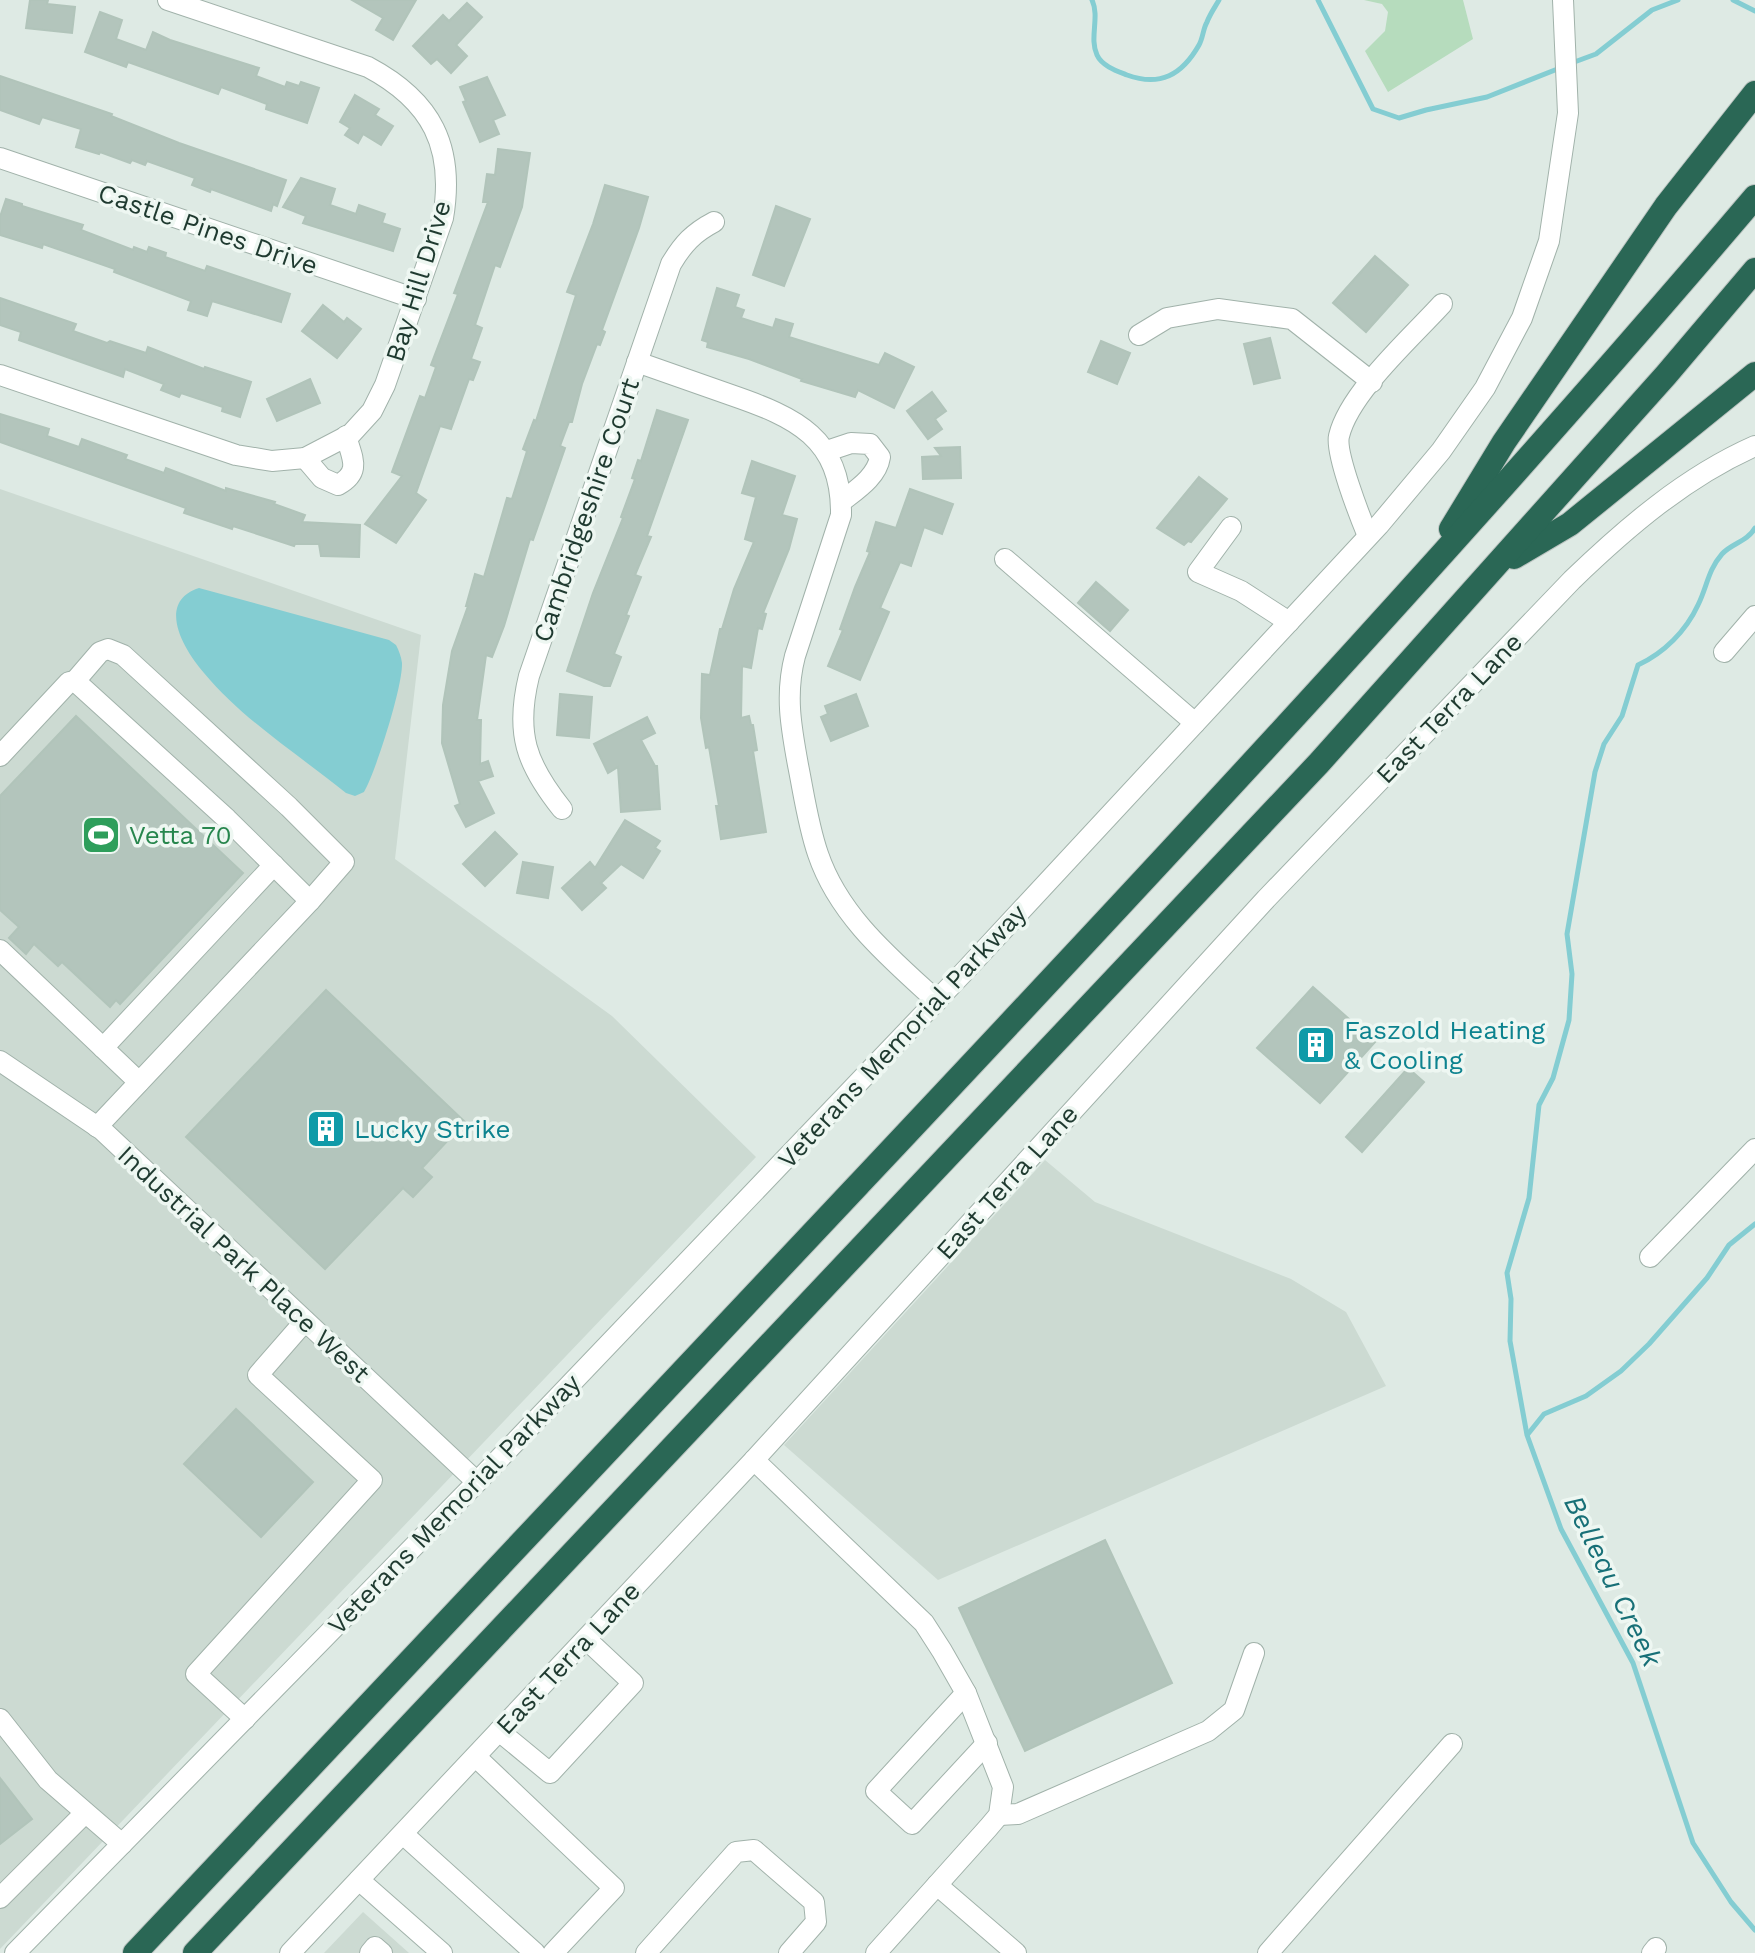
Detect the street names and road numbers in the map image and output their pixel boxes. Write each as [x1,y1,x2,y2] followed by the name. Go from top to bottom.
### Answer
[94,177,322,281] street label: Castle Pines Drive
[379,197,457,365] street label: Bay Hill Drive
[527,374,645,646] street label: Cambridgeshire Court
[1370,627,1528,789] street label: East Terra Lane
[772,897,1033,1174] street label: Veterans Memorial Parkway
[930,1099,1084,1265] street label: East Terra Lane
[112,1139,376,1389] street label: Industrial Park Place West
[322,1367,587,1640] street label: Veterans Memorial Parkway
[490,1576,646,1740] street label: East Terra Lane

